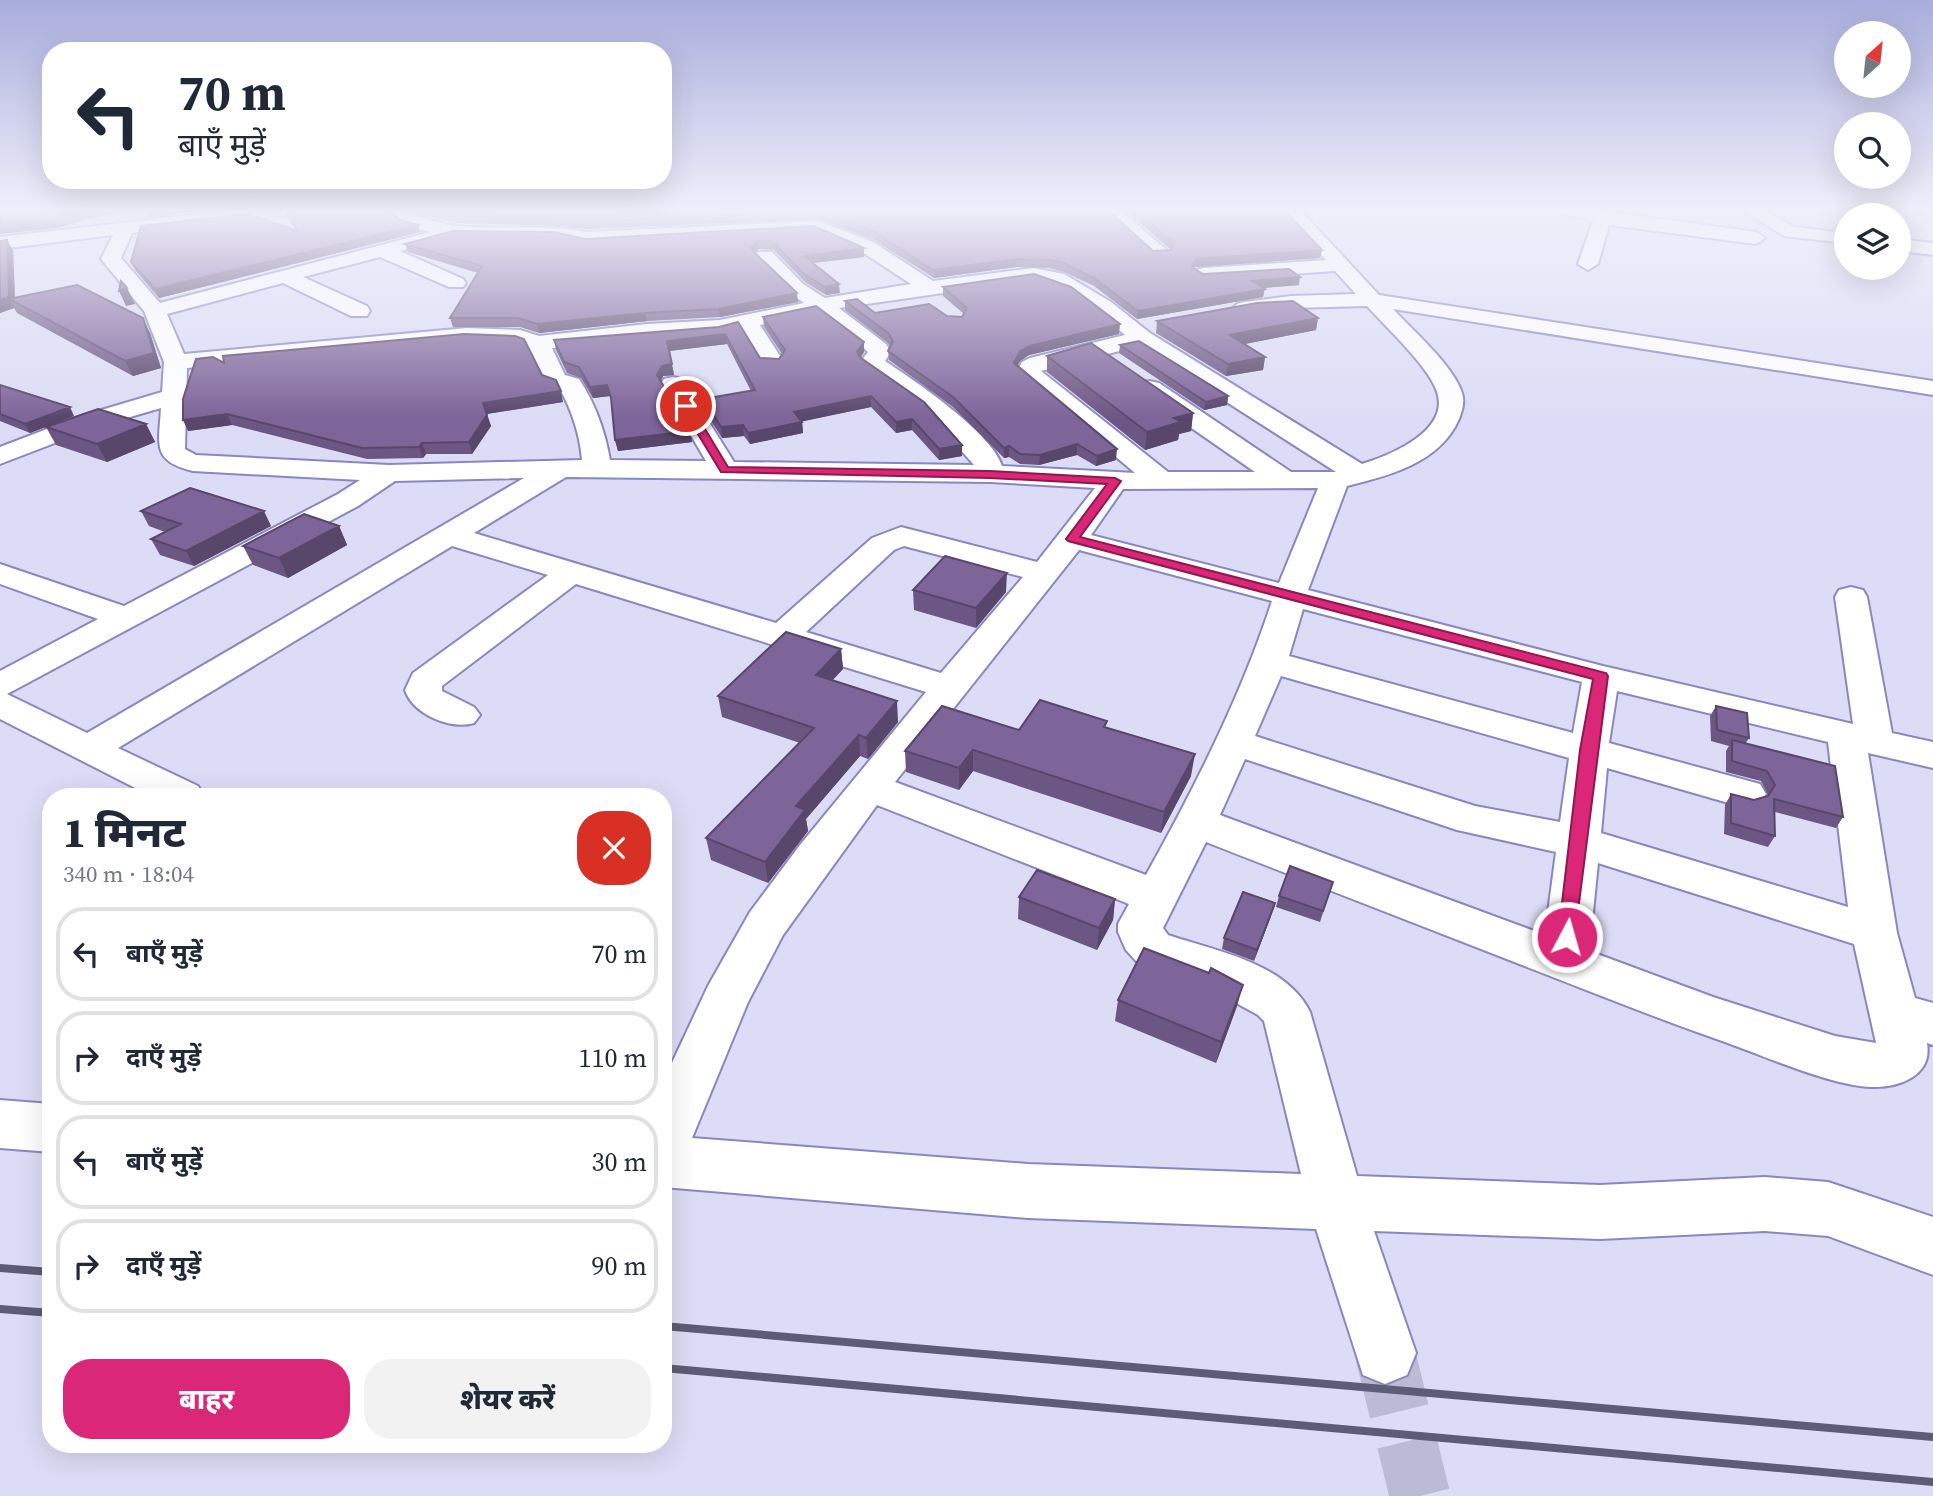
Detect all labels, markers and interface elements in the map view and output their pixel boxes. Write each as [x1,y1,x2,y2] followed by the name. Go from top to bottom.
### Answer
[1834,21,1911,98] north arrow
[1834,21,1911,280] map controls
[178,59,286,126] text: 70 m
[63,70,154,161] icon: left
[1834,112,1911,189] button: search
[178,123,266,167] text: बाएँ मुड़ें
[1834,203,1911,280] button: layers
[656,376,716,436] pin
[667,387,705,425] icon: arrive
[63,803,185,861] text: 1 मिनट
[577,811,651,885] button: close
[63,858,194,890] text: 340 m · 18:04
[1530,900,1604,974] position arrow
[67,935,105,973] icon: left
[126,935,203,971] text: बाएँ मुड़ें
[592,936,647,972] text: 70 m
[67,1039,105,1077] icon: right
[126,1039,201,1075] text: दाएँ मुड़ें
[579,1040,647,1076] text: 110 m
[67,1143,105,1181] icon: left
[126,1143,203,1179] text: बाएँ मुड़ें
[592,1144,647,1180] text: 30 m
[67,1247,105,1285] icon: right
[126,1247,201,1283] text: दाएँ मुड़ें
[592,1248,647,1284] text: 90 m
[63,1359,350,1439] button: बाहर
[364,1359,651,1439] button: शेयर करें

